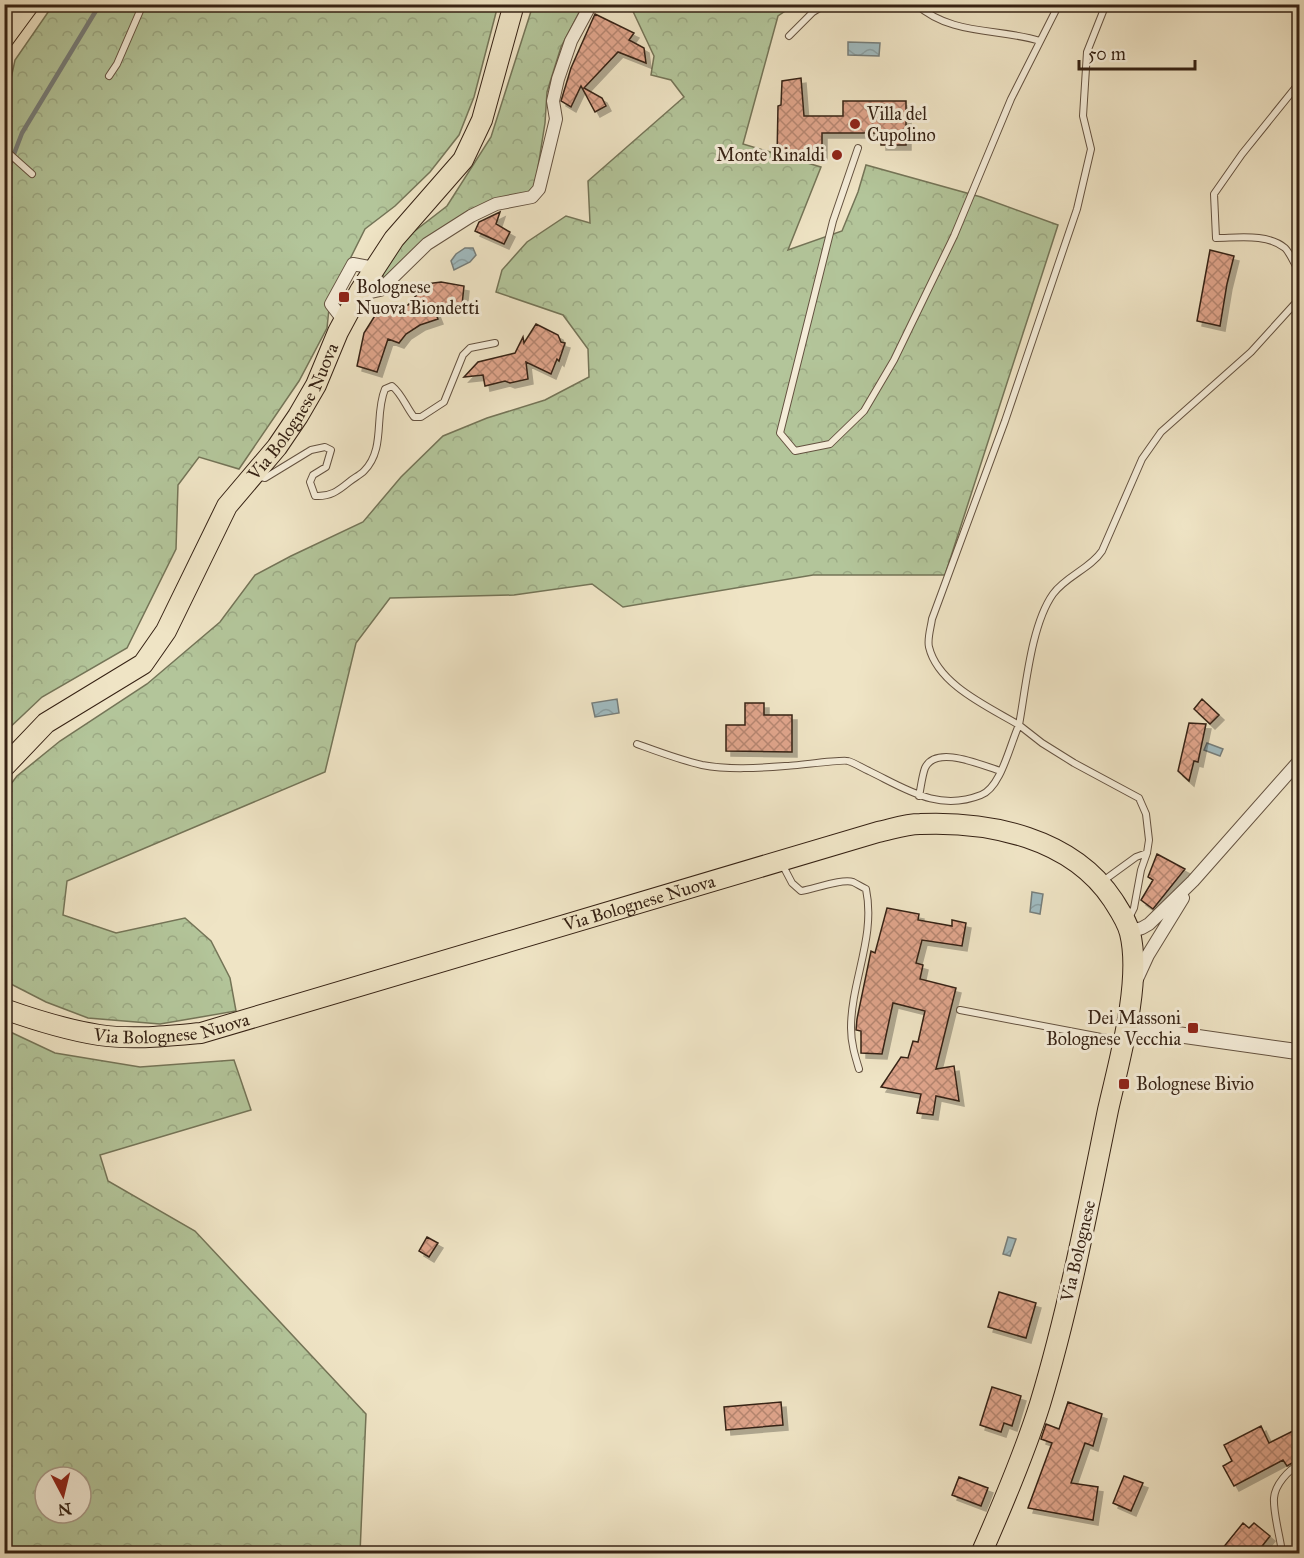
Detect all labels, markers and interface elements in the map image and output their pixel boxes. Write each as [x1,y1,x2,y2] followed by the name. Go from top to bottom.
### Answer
[1079,33,1194,71] scale bar
[1088,43,1126,65] text: 50 m
[866,103,936,146] place label: Villa del Cupolino
[848,117,862,131] marker: Villa del Cupolino
[716,144,825,166] place label: Monte Rinaldi
[830,148,844,162] marker: Monte Rinaldi
[356,276,480,319] place label: Bolognese Nuova Biondetti
[337,290,351,304] marker: Bolognese Nuova Biondetti
[242,339,343,485] street label: Via Bolognese Nuova
[560,870,718,936] street label: Via Bolognese Nuova
[1046,1007,1181,1051] place label: Dei Massoni Bolognese Vecchia
[91,1008,252,1049] street label: Via Bolognese Nuova
[1186,1021,1200,1035] marker: Dei Massoni Bolognese Vecchia
[1136,1073,1254,1096] place label: Bolognese Bivio
[1117,1077,1131,1091] marker: Bolognese Bivio
[1055,1198,1101,1305] street label: Via Bolognese
[33,1465,93,1525] north arrow
[56,1499,73,1520] text: N

